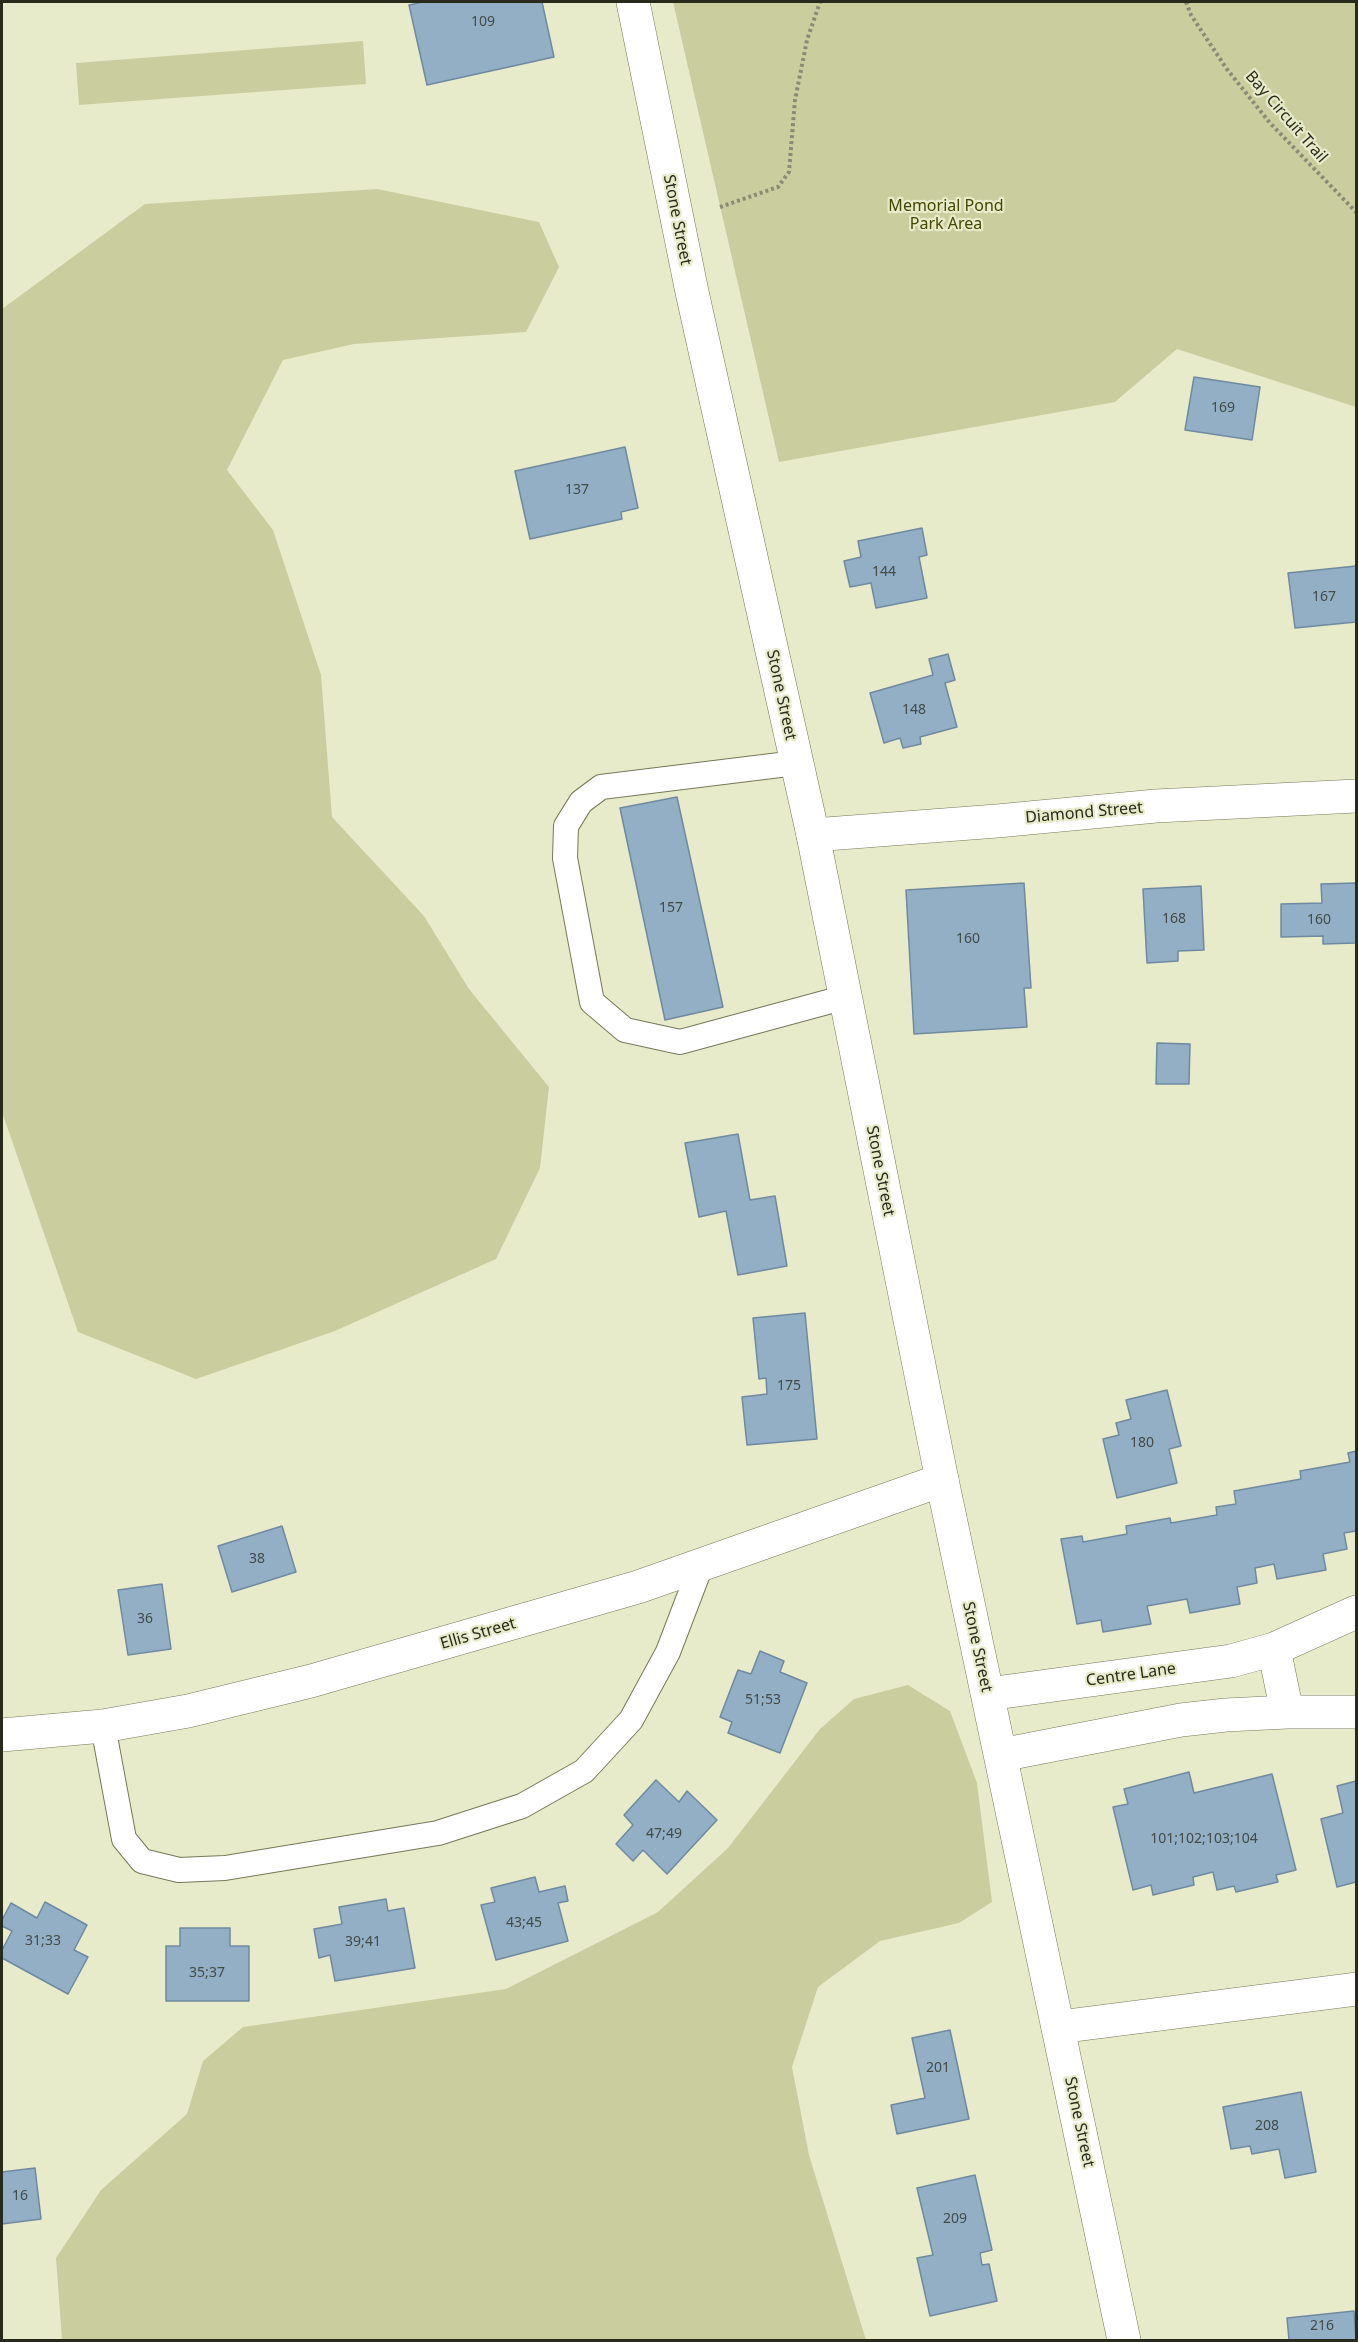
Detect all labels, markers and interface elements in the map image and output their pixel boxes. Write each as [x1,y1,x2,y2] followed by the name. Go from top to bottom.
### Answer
[471,14,495,30] house number: 109
[1241,67,1331,167] street label: Bay Circuit Trail
[659,173,695,267] street label: Stone Street
[888,196,1004,234] park label: Memorial Pond Park Area
[1211,400,1235,416] house number: 169
[565,482,589,498] house number: 137
[872,564,896,580] house number: 144
[1312,589,1336,605] house number: 167
[762,648,800,742] street label: Stone Street
[902,702,926,718] house number: 148
[1024,798,1144,828] street label: Diamond Street
[659,900,683,916] house number: 157
[1162,911,1186,927] house number: 168
[1307,912,1331,928] house number: 160
[956,931,980,947] house number: 160
[862,1124,898,1218] street label: Stone Street
[777,1378,801,1394] house number: 175
[1130,1435,1154,1451] house number: 180
[249,1551,265,1567] house number: 38
[958,1600,996,1694] street label: Stone Street
[137,1611,153,1627] house number: 36
[438,1614,518,1654] street label: Ellis Street
[1085,1659,1177,1691] street label: Centre Lane
[745,1692,781,1708] house number: 51;53
[646,1826,682,1842] house number: 47;49
[1150,1831,1258,1847] house number: 101;102;103;104
[506,1915,542,1931] house number: 43;45
[25,1933,61,1949] house number: 31;33
[345,1934,381,1950] house number: 39;41
[189,1965,225,1981] house number: 35;37
[926,2060,950,2076] house number: 201
[1060,2075,1098,2169] street label: Stone Street
[1255,2118,1279,2134] house number: 208
[12,2188,28,2204] house number: 16
[943,2211,967,2227] house number: 209
[1310,2318,1334,2334] house number: 216

